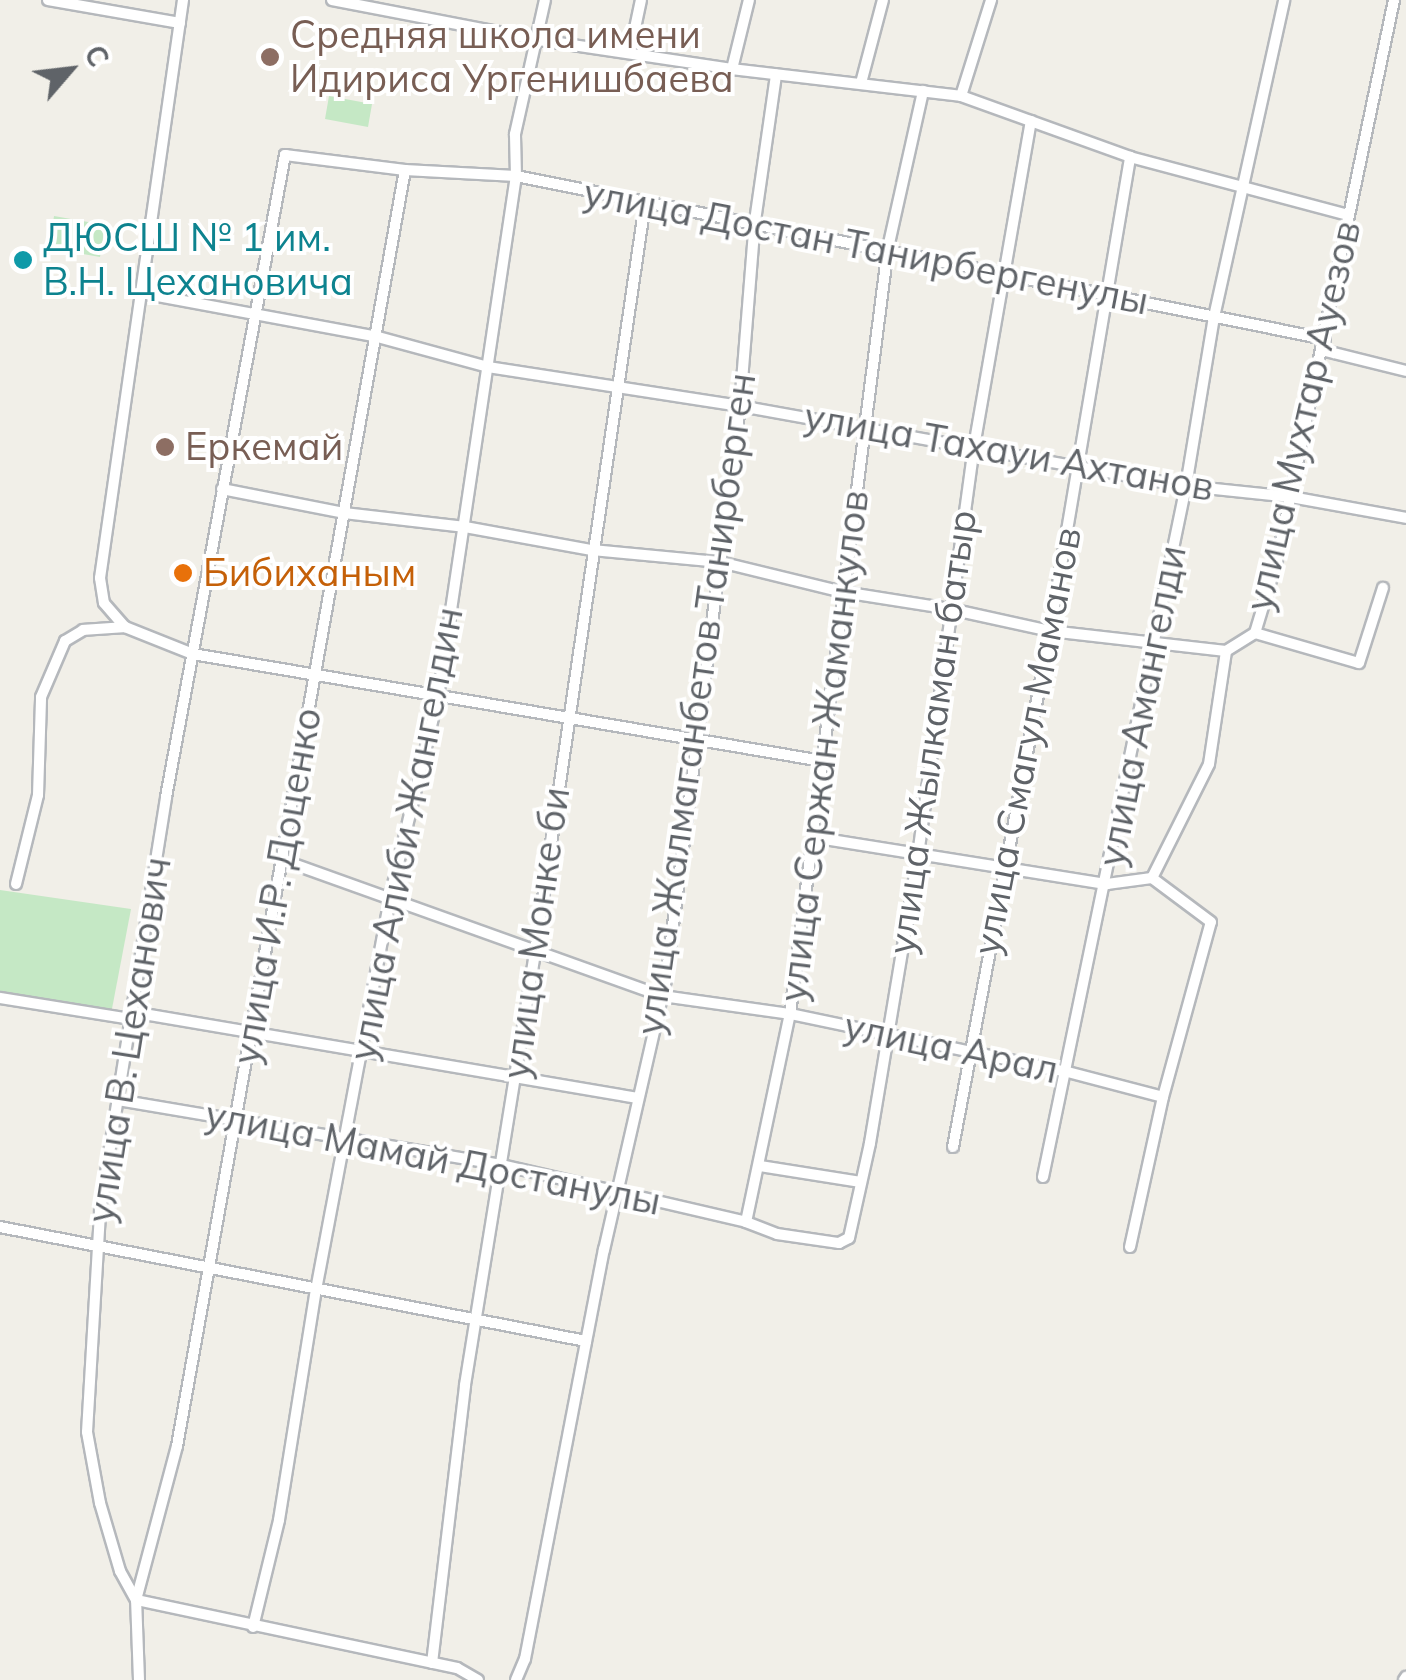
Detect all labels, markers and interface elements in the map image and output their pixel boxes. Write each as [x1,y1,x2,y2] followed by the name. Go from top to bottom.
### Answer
[290,12,734,101] place label: Средняя школа имени Идириса Ургенишбаева
[20,20,120,120] north arrow
[77,39,117,72] text: С
[259,46,281,68] marker: Средняя школа имени Идириса Ургенишбаева
[580,170,1152,324] street label: улица Достан Танирбергенулы
[43,215,353,304] place label: ДЮСШ № 1 им. В.Н. Цехановича
[1236,217,1370,615] street label: улица Мухтар Ауезов
[12,249,34,271] marker: ДЮСШ № 1 им. В.Н. Цехановича
[627,370,765,1038] street label: улица Жалмаганбетов Танирберген
[801,394,1217,510] street label: улица Тахауи Ахтанов
[185,424,343,470] place label: Еркемай
[154,436,176,458] marker: Еркемай
[770,488,878,1004] street label: улица Сержан Жаманкулов
[878,507,986,957] street label: улица Жылкаман батыр
[963,523,1091,959] street label: улица Смагул Маманов
[1089,542,1195,870] street label: улица Амангелди
[203,550,416,596] place label: Бибиханым
[172,562,194,584] marker: Бибиханым
[340,604,472,1064] street label: улица Алиби Жангелдин
[223,704,331,1068] street label: улица И.Р. Доценко
[493,784,579,1082] street label: улица Монке би
[78,854,180,1226] street label: улица В. Цеханович
[840,1003,1062,1093] street label: улица Арал
[202,1091,664,1225] street label: улица Мамай Достанулы

